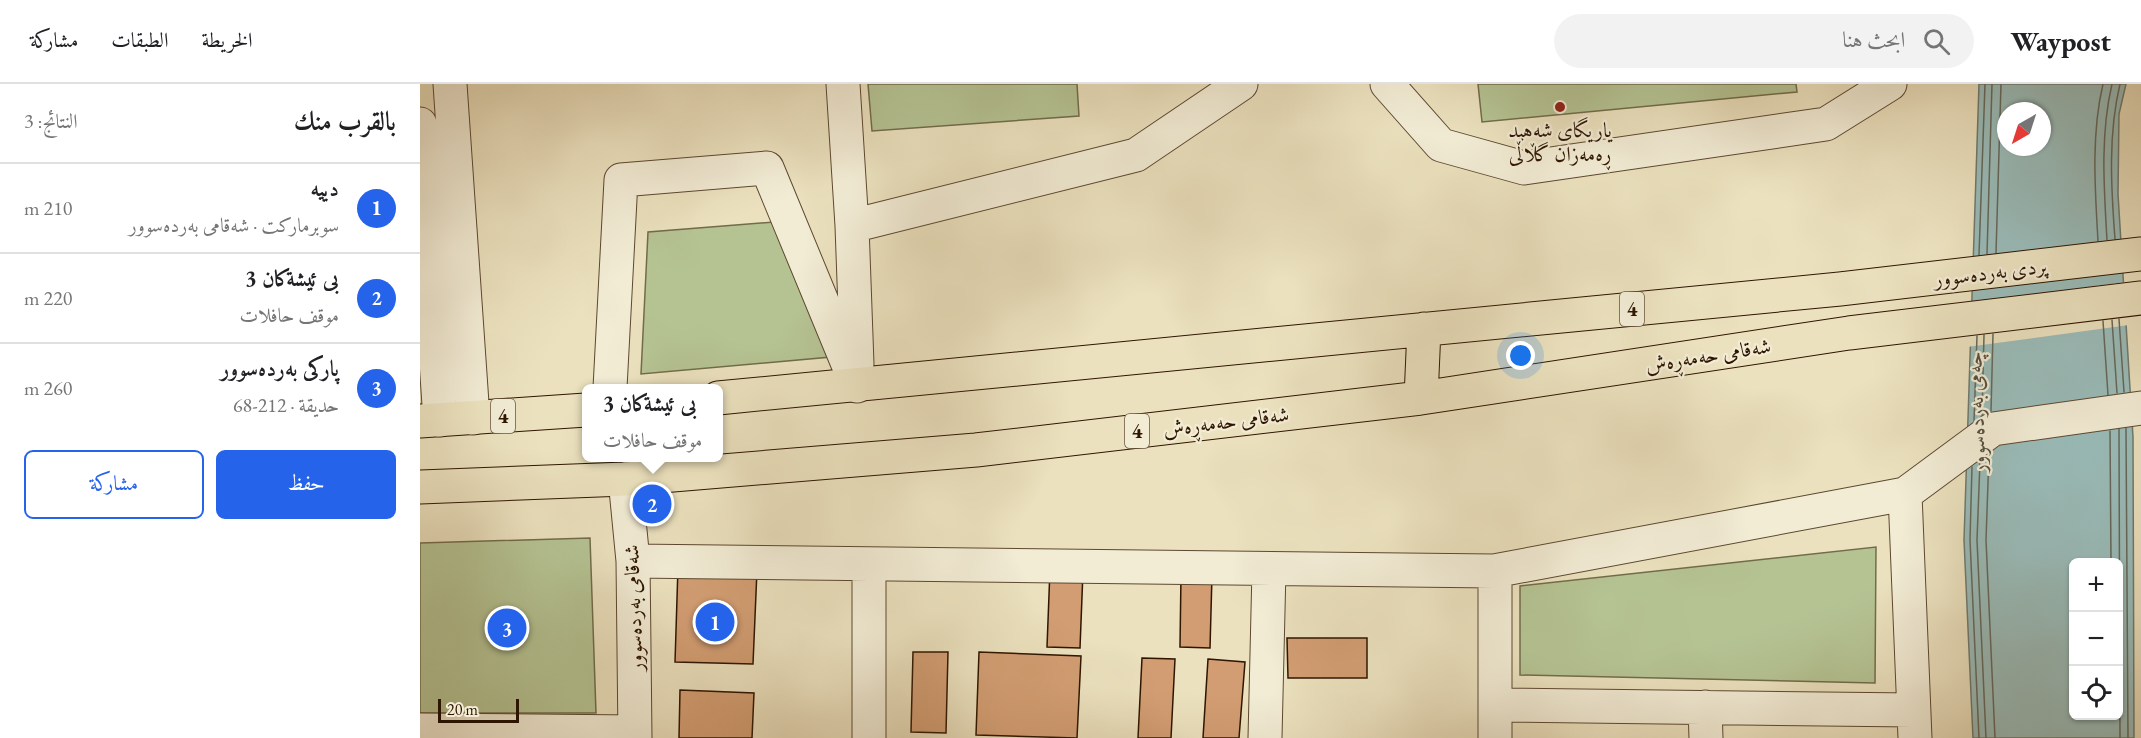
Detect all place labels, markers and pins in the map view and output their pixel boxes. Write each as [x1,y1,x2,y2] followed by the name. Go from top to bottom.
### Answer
[1553,100,1567,114] marker: یاریگای شەهید ڕەمەزان گڵاڵی
[1508,116,1613,171] place label: یاریگای شەهید ڕەمەزان گڵاڵی
[632,482,672,526] pin: 2
[696,600,734,644] pin: 1
[488,606,526,650] pin: 3

